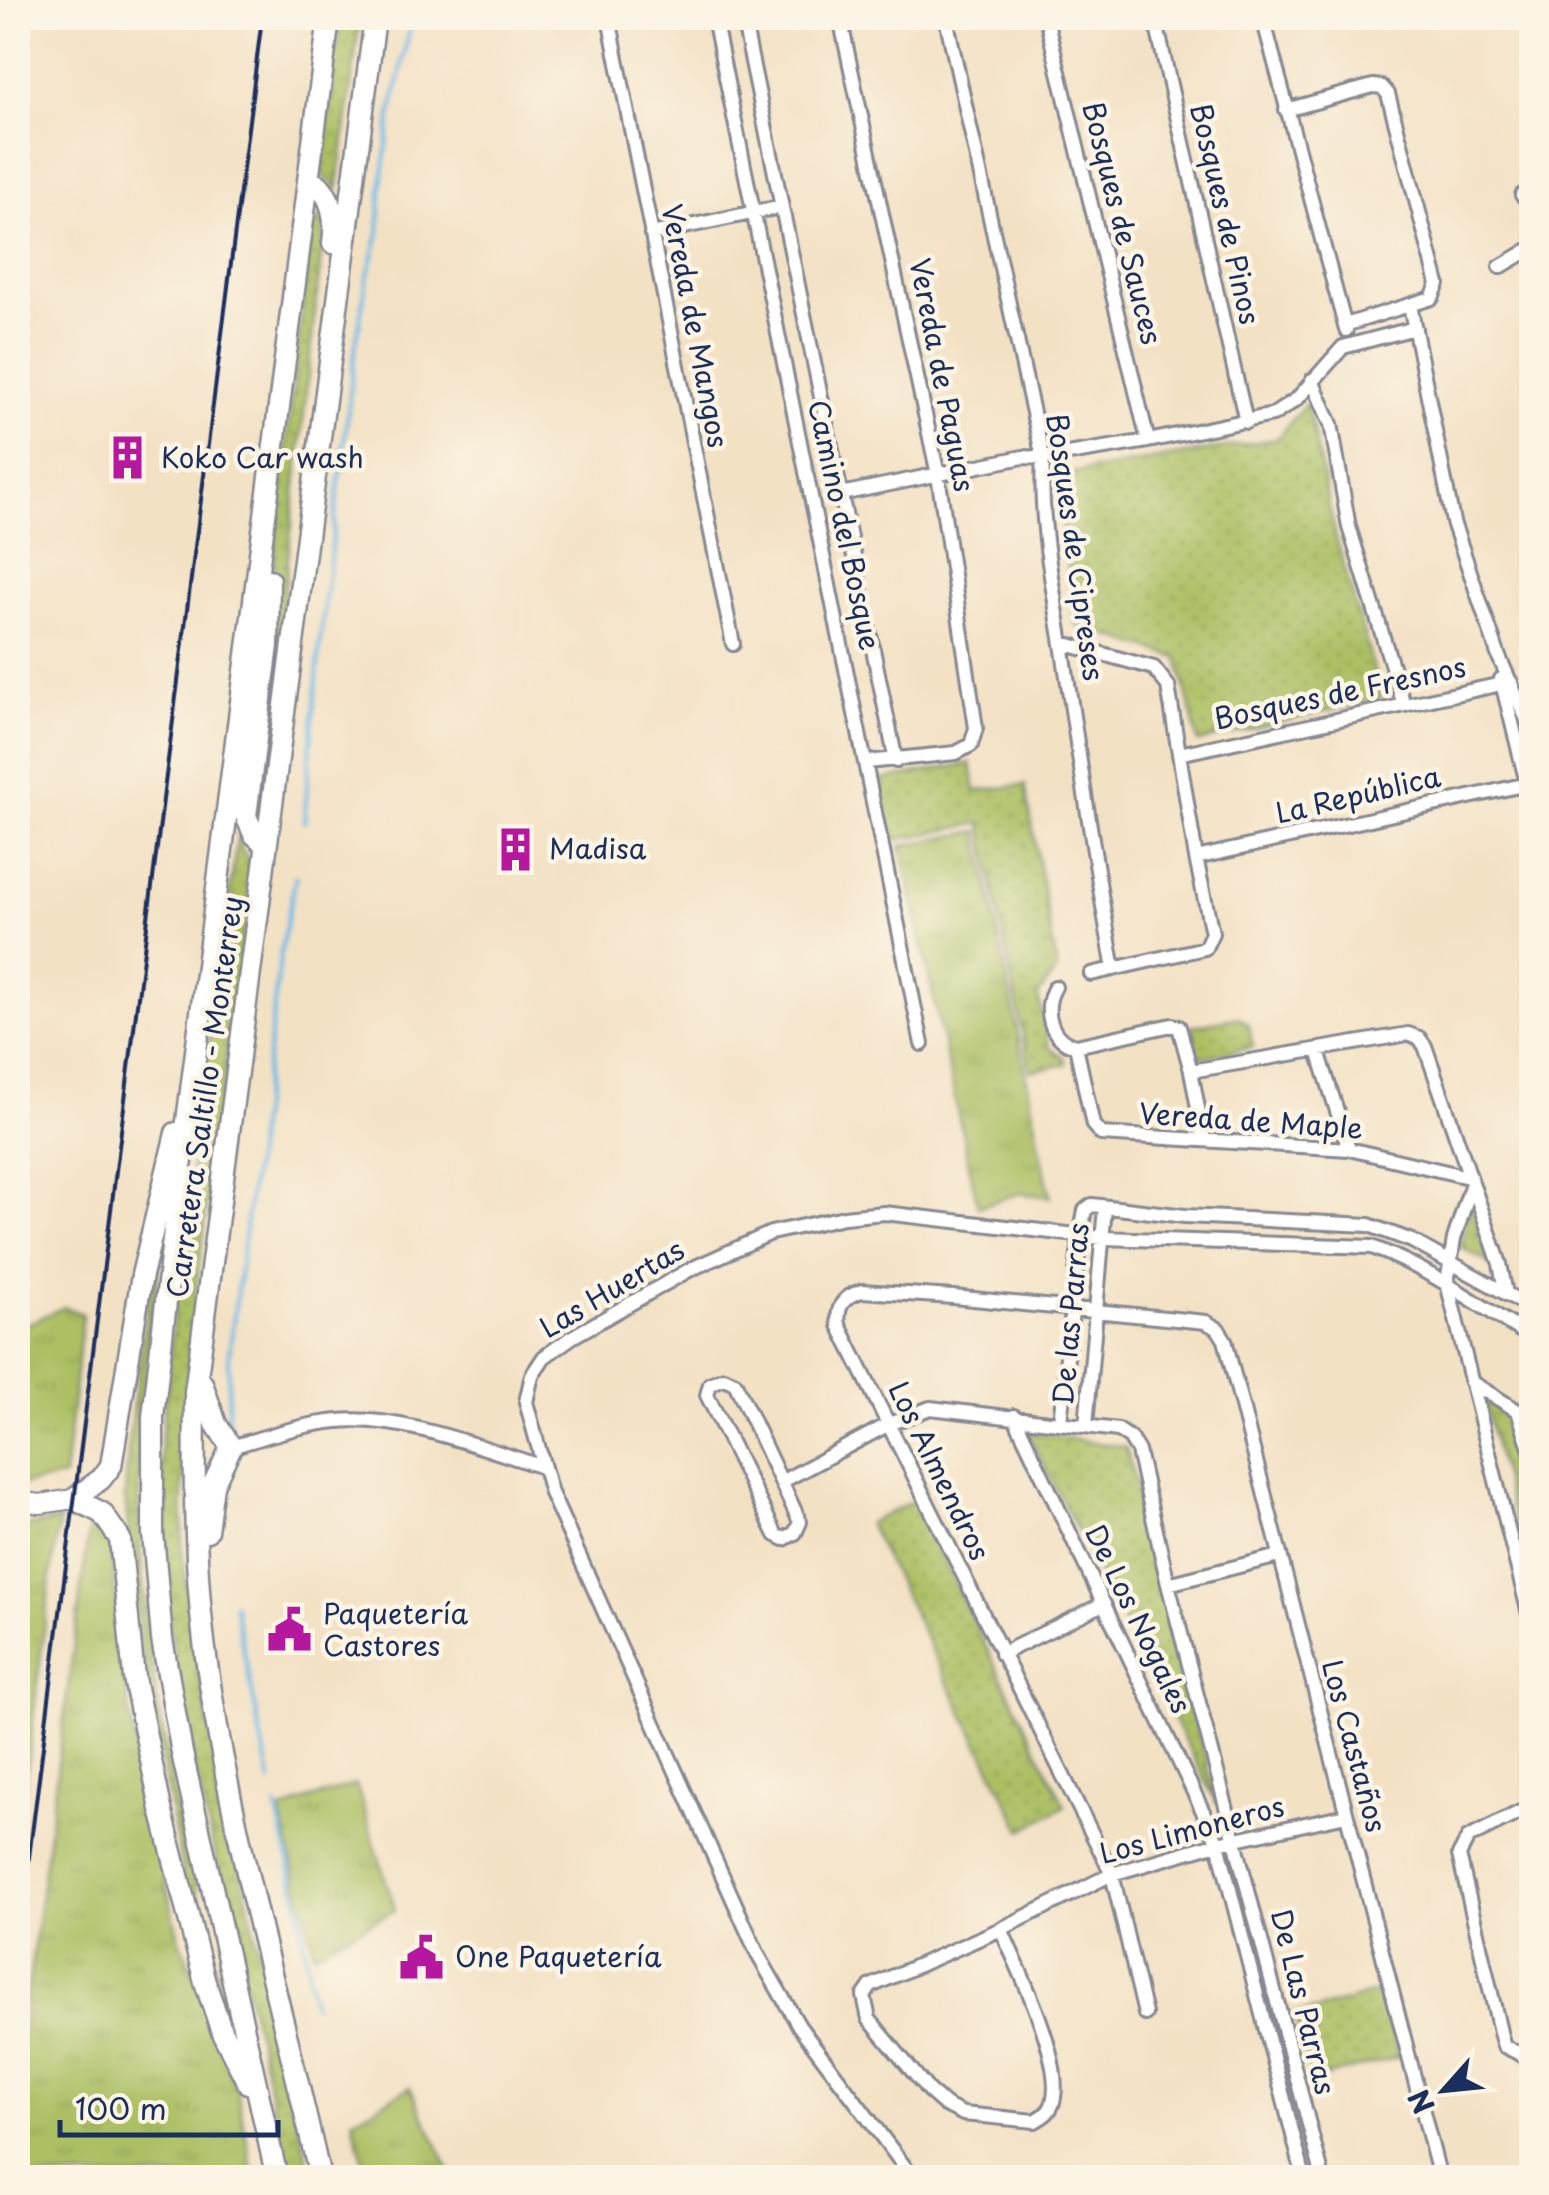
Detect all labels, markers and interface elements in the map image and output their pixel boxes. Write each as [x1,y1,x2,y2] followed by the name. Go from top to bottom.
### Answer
[1073,97,1174,348] street label: Bosques de Sauces
[1180,99,1273,328] street label: Bosques de Pinos
[652,200,741,451] street label: Vereda de Mangos
[900,254,987,495] street label: Vereda de Paguas
[798,396,893,654] street label: Camino del Bosque
[1036,410,1117,683] street label: Bosques de Cipreses
[104,434,152,482] building icon: Koko Car wash
[161,435,364,478] place label: Koko Car wash
[1210,644,1470,739] street label: Bosques de Fresnos
[1271,754,1445,833] street label: La República
[492,825,540,873] building icon: Madisa
[549,826,647,869] place label: Madisa
[154,893,253,1300] street label: Carretera Saltillo - Monterrey
[1138,1090,1364,1149] street label: Vereda de Maple
[1040,1221,1099,1407] street label: De las Parras
[531,1228,692,1348] street label: Las Huertas
[878,1374,1002,1567] street label: Los Almendros
[1075,1517,1204,1720] street label: De Los Nogales
[323,1591,468,1666] place label: Paquetería Castores
[266,1606,314,1654] public building icon: Paquetería Castores
[1312,1655,1399,1837] street label: Los Castaños
[1095,1783,1289,1874] street label: Los Limoneros
[1261,1904,1348,2099] street label: De Las Parras
[398,1933,446,1981] public building icon: One Paquetería
[455,1934,662,1977] place label: One Paquetería
[1394,2040,1494,2140] north arrow
[60,2075,278,2137] scale bar
[1396,2082,1445,2122] text: N
[75,2085,167,2130] text: 100 m

